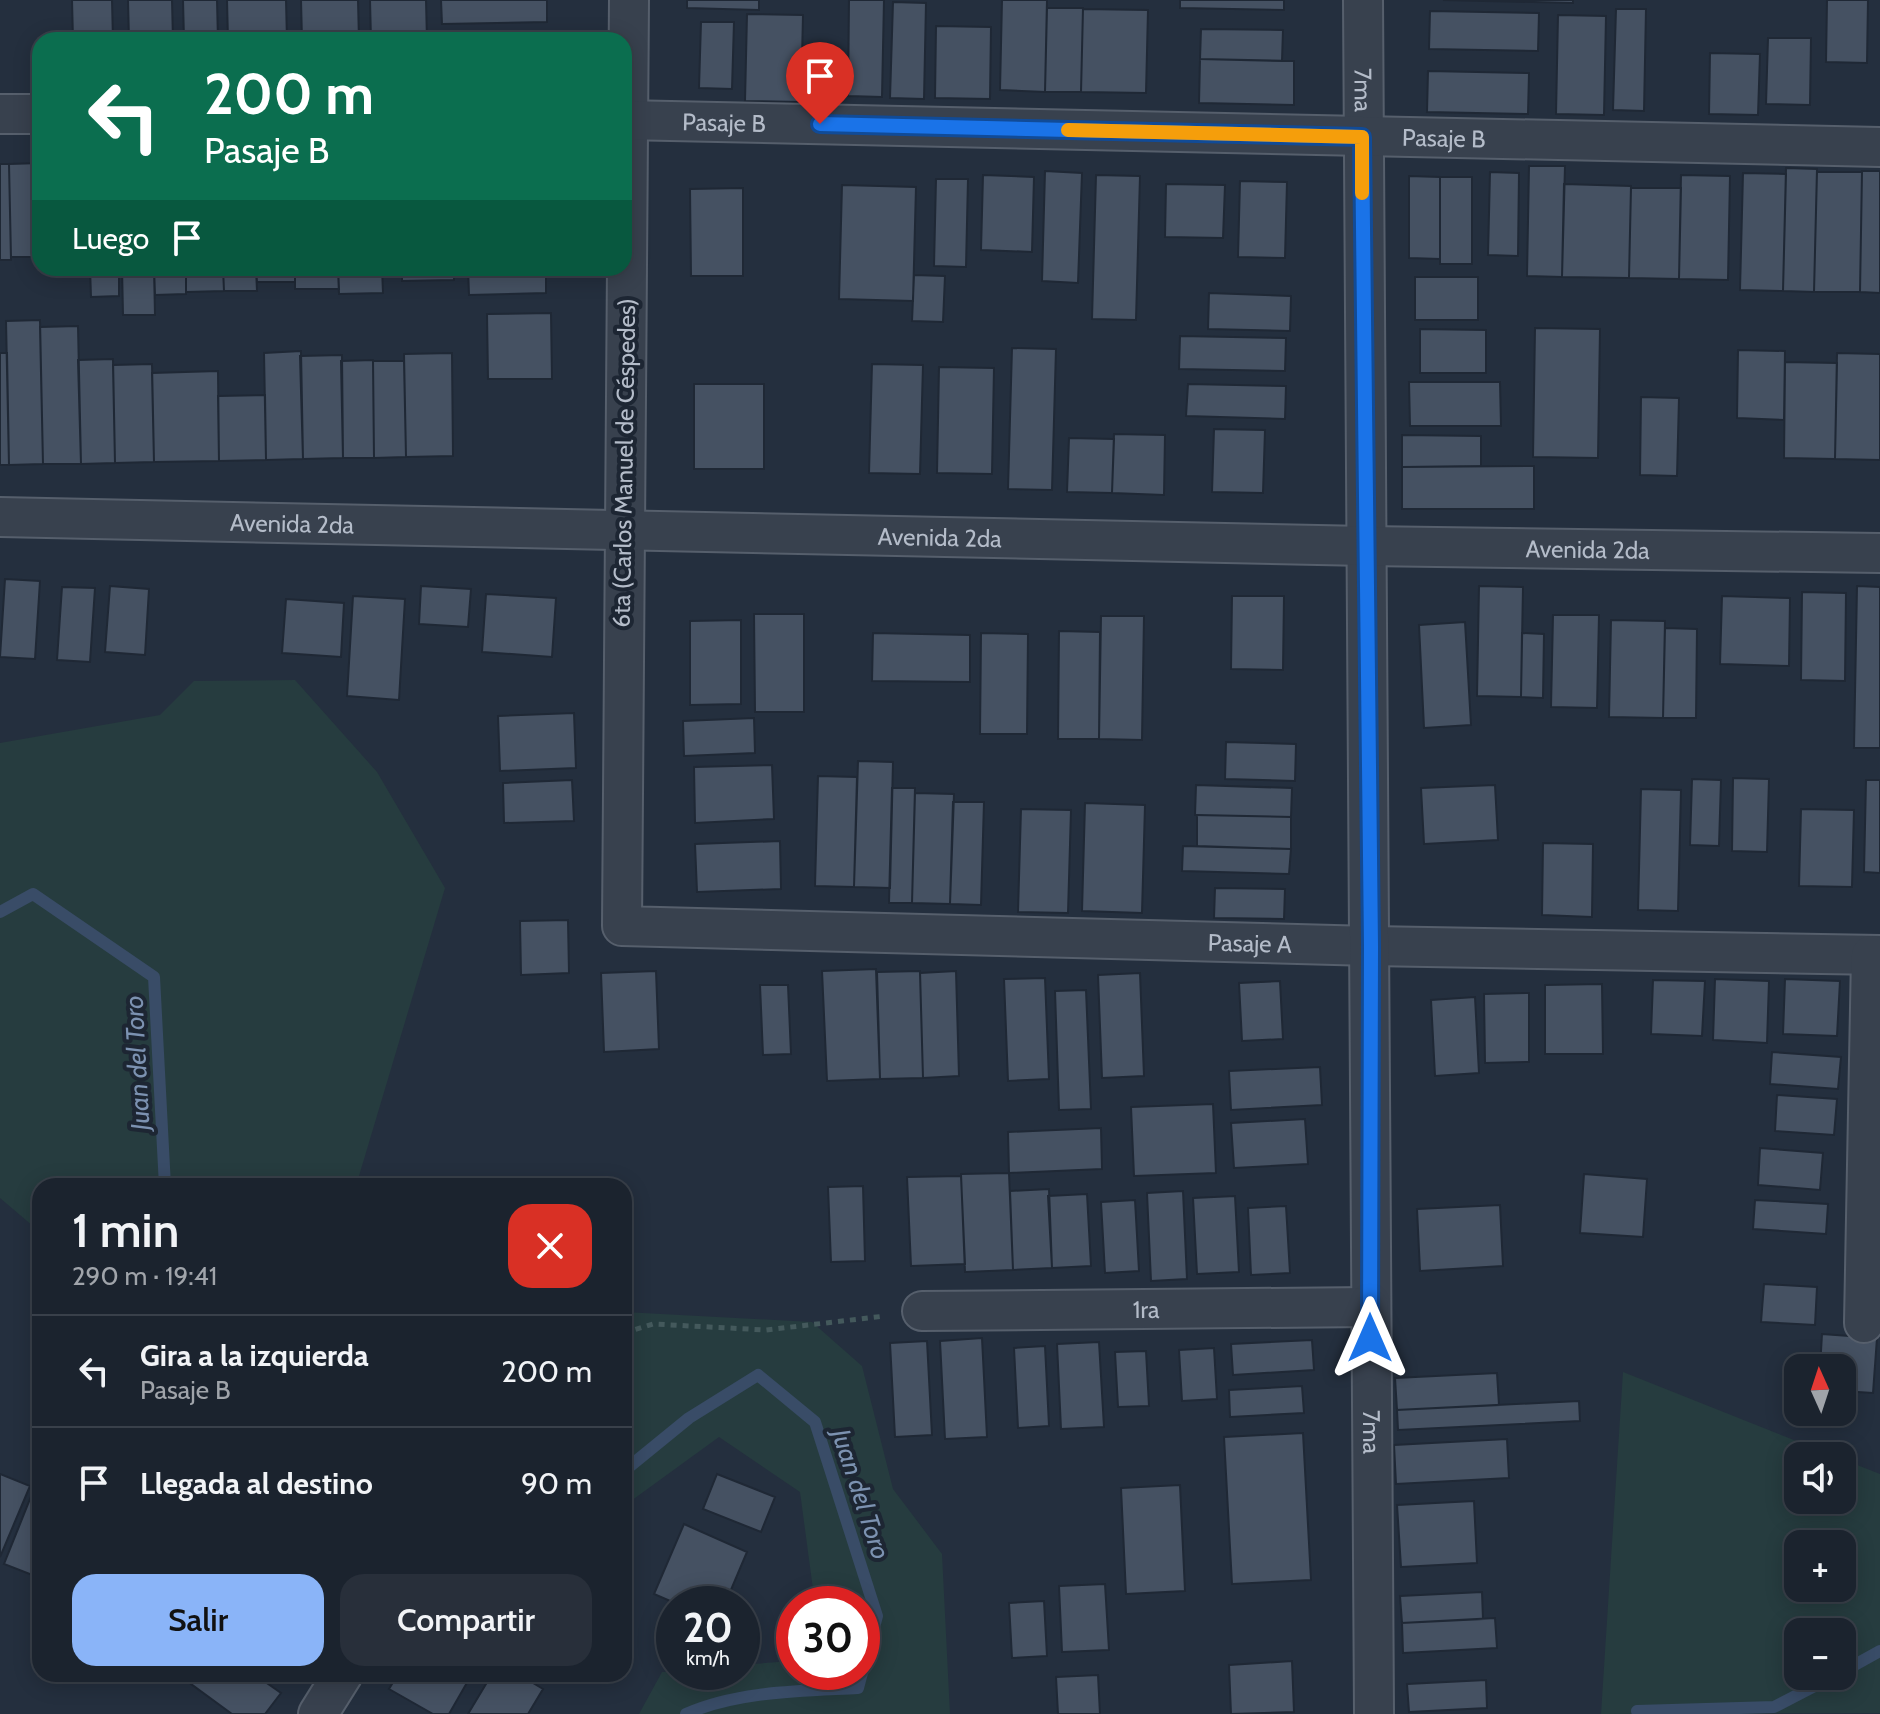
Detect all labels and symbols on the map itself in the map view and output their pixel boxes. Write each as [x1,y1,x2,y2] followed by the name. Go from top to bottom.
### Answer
[786,42,854,124] pin
[1349,68,1378,113] street label: 7ma
[682,107,766,138] street label: Pasaje B
[1402,122,1486,153] street label: Pasaje B
[607,298,641,628] street label: 6ta (Carlos Manuel de Céspedes)
[230,507,355,539] street label: Avenida 2da
[877,521,1003,553] street label: Avenida 2da
[1525,534,1650,564] street label: Avenida 2da
[1207,927,1292,958] street label: Pasaje A
[117,995,157,1133] water label: Juan del Toro
[1132,1294,1160,1324] street label: 1ra
[1328,1296,1412,1380] position arrow
[1784,1354,1856,1426] north arrow
[1358,1410,1387,1455] street label: 7ma
[824,1423,897,1563] water label: Juan del Toro
[776,1586,880,1690] speed limit sign: 30

